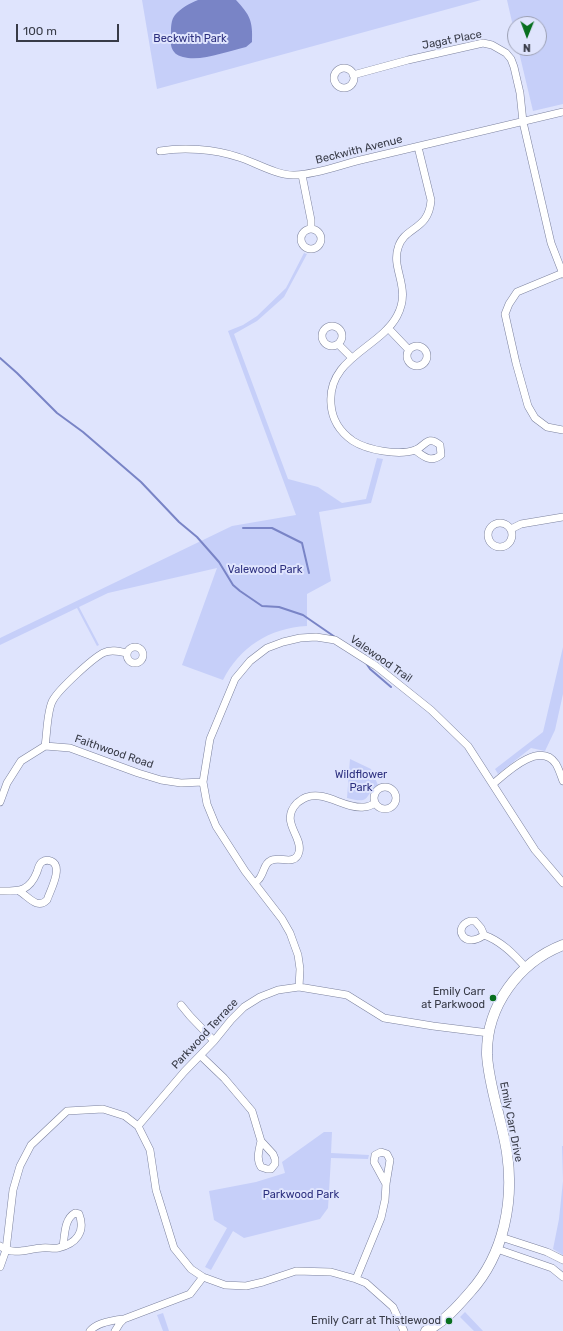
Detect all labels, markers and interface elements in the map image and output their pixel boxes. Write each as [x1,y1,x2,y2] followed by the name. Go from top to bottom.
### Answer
[18,16,121,42] scale bar
[507,16,547,56] north arrow
[23,24,57,38] text: 100 m
[421,28,483,52] street label: Jagat Place
[153,32,227,46] park label: Beckwith Park
[523,41,531,54] text: N
[314,133,404,167] street label: Beckwith Avenue
[228,563,302,577] park label: Valewood Park
[347,633,415,685] street label: Valewood Trail
[73,732,155,772] street label: Faithwood Road
[335,768,387,794] park label: Wildflower Park
[421,985,485,1011] place label: Emily Carr at Parkwood
[488,993,498,1003] marker: Emily Carr at Parkwood
[169,996,241,1072] street label: Parkwood Terrace
[497,1081,525,1163] street label: Emily Carr Drive
[263,1188,339,1202] park label: Parkwood Park
[311,1314,441,1328] place label: Emily Carr at Thistlewood
[444,1316,454,1326] marker: Emily Carr at Thistlewood

